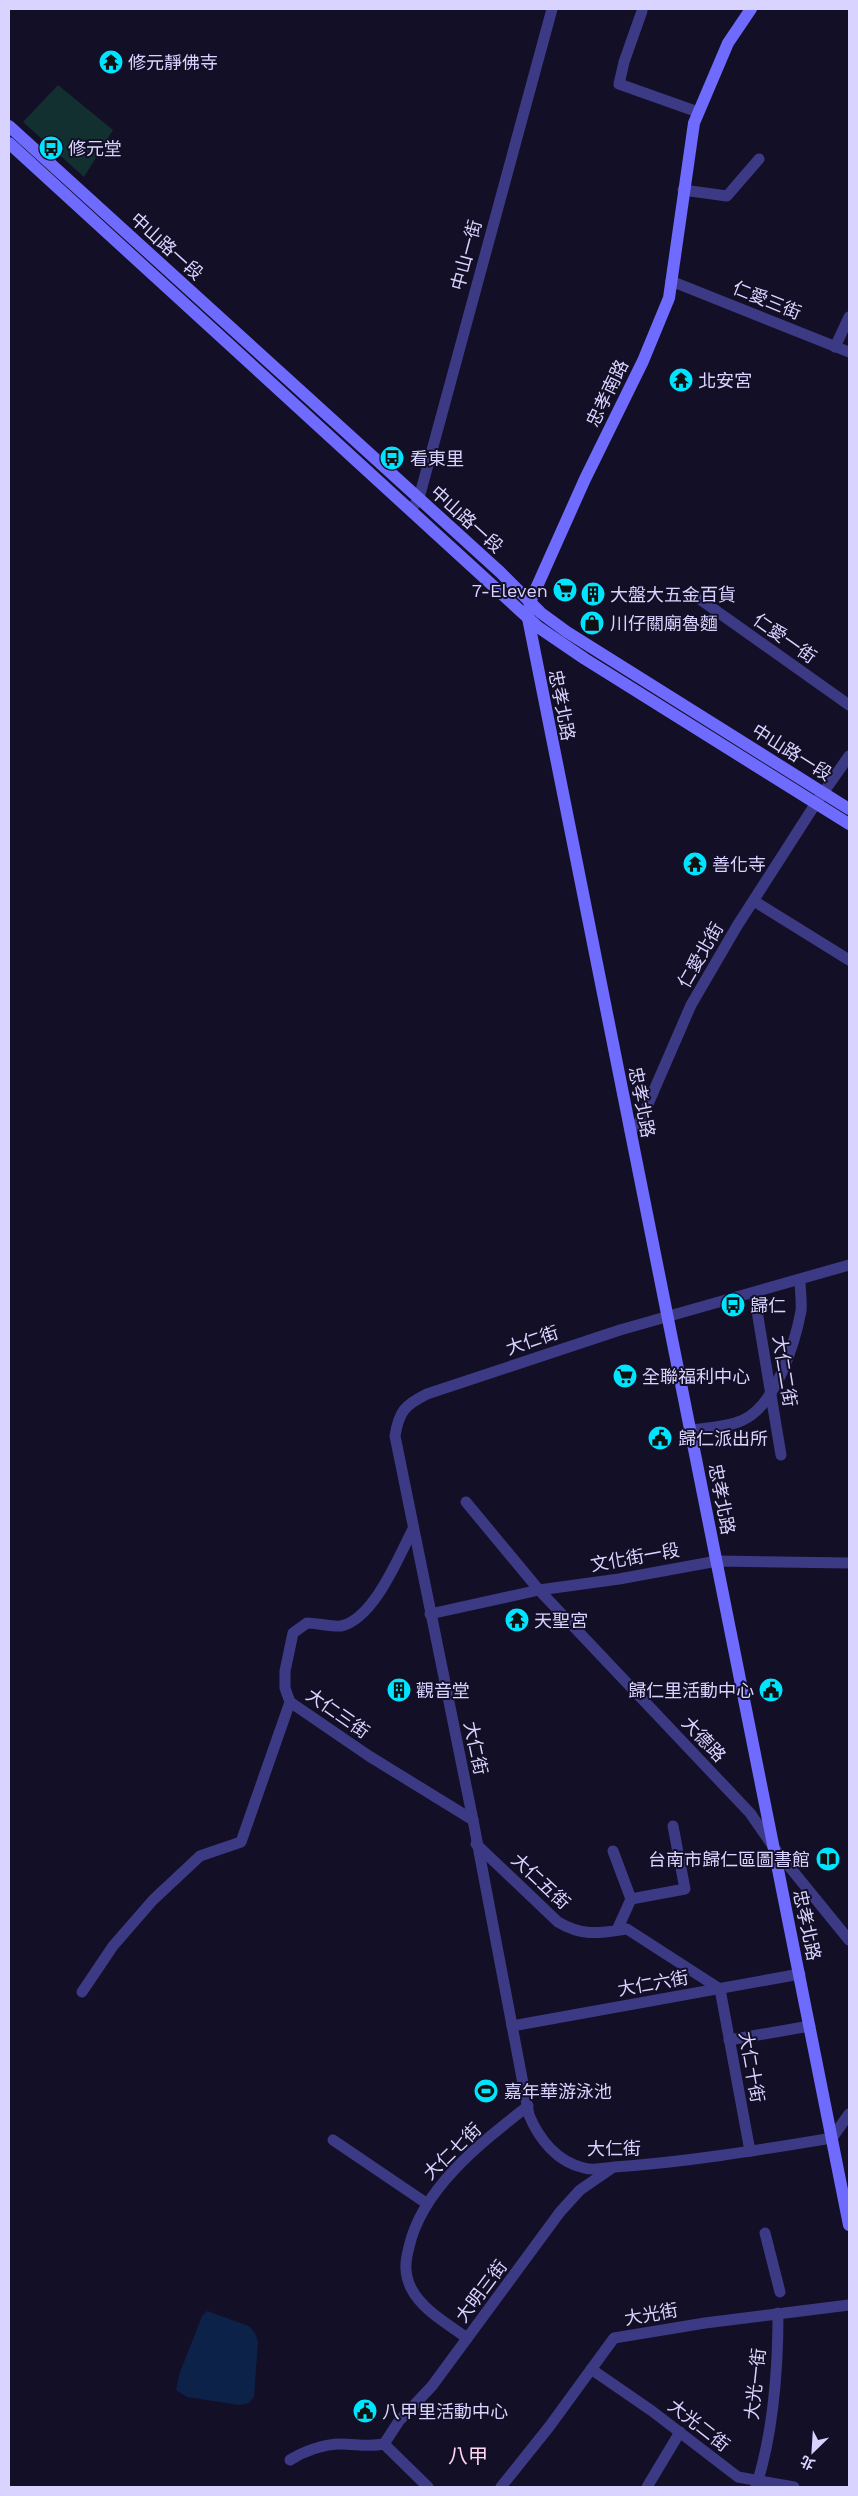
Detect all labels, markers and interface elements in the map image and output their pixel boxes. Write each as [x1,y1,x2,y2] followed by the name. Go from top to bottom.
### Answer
[98,49,124,75] temple icon: 修元靜佛寺
[128,52,218,73] place label: 修元靜佛寺
[38,135,64,161] bus stop icon: 修元堂
[68,138,122,159] place label: 修元堂
[127,208,207,284] street label: 中山路一段
[447,218,485,292] street label: 中山一街
[730,277,804,323] street label: 仁愛三街
[582,356,632,430] street label: 忠孝南路
[668,367,694,393] temple icon: 北安宮
[698,370,752,391] place label: 北安宮
[379,445,405,471] bus stop icon: 看東里
[410,448,464,469] place label: 看東里
[427,481,507,557] street label: 中山路一段
[552,577,578,603] supermarket icon: 7-Eleven
[472,580,548,601] place label: 7-Eleven
[580,581,606,607] building icon: 大盤大五金百貨
[610,584,736,605] place label: 大盤大五金百貨
[749,609,821,667] street label: 仁愛一街
[579,610,605,636] shop icon: 川仔關廟魯麵
[610,613,718,634] place label: 川仔關廟魯麵
[545,668,579,742] street label: 忠孝北路
[748,719,836,785] street label: 中山路一段
[682,851,708,877] temple icon: 善化寺
[712,854,766,875] place label: 善化寺
[673,919,727,991] street label: 仁愛北街
[625,1065,659,1139] street label: 忠孝北路
[720,1292,746,1318] bus stop icon: 歸仁
[750,1295,786,1316] place label: 歸仁
[503,1321,561,1359] street label: 大仁街
[769,1334,801,1408] street label: 大仁二街
[612,1363,638,1389] supermarket icon: 全聯福利中心
[642,1366,750,1387] place label: 全聯福利中心
[647,1425,673,1451] public building icon: 歸仁派出所
[678,1428,768,1449] place label: 歸仁派出所
[705,1462,739,1536] street label: 忠孝北路
[589,1539,681,1575] street label: 文化街一段
[504,1607,530,1633] temple icon: 天聖宮
[534,1610,588,1631] place label: 天聖宮
[386,1677,412,1703] building icon: 觀音堂
[758,1677,784,1703] public building icon: 歸仁里活動中心
[416,1680,470,1701] place label: 觀音堂
[628,1680,754,1701] place label: 歸仁里活動中心
[302,1684,374,1742] street label: 大仁三街
[678,1712,730,1766] street label: 大德路
[460,1719,492,1777] street label: 大仁街
[815,1846,841,1872] library icon: 台南市歸仁區圖書館
[508,1849,574,1913] street label: 大仁五街
[648,1849,810,1870] place label: 台南市歸仁區圖書館
[789,1888,825,1962] street label: 忠孝北路
[616,1966,690,2000] street label: 大仁六街
[735,2030,769,2104] street label: 大仁十街
[473,2078,499,2104] sports icon: 嘉年華游泳池
[504,2081,612,2102] place label: 嘉年華游泳池
[419,2118,485,2184] street label: 大仁七街
[587,2138,641,2159] street label: 大仁街
[451,2256,511,2326] street label: 大明三街
[623,2299,679,2329] street label: 大光街
[741,2347,769,2421] street label: 大光一街
[664,2395,734,2455] street label: 大光二街
[352,2398,378,2424] public building icon: 八甲里活動中心
[382,2401,508,2422] place label: 八甲里活動中心
[788,2426,838,2476] north arrow
[448,2444,488,2468] district label: 八甲
[798,2453,817,2473] text: 北

